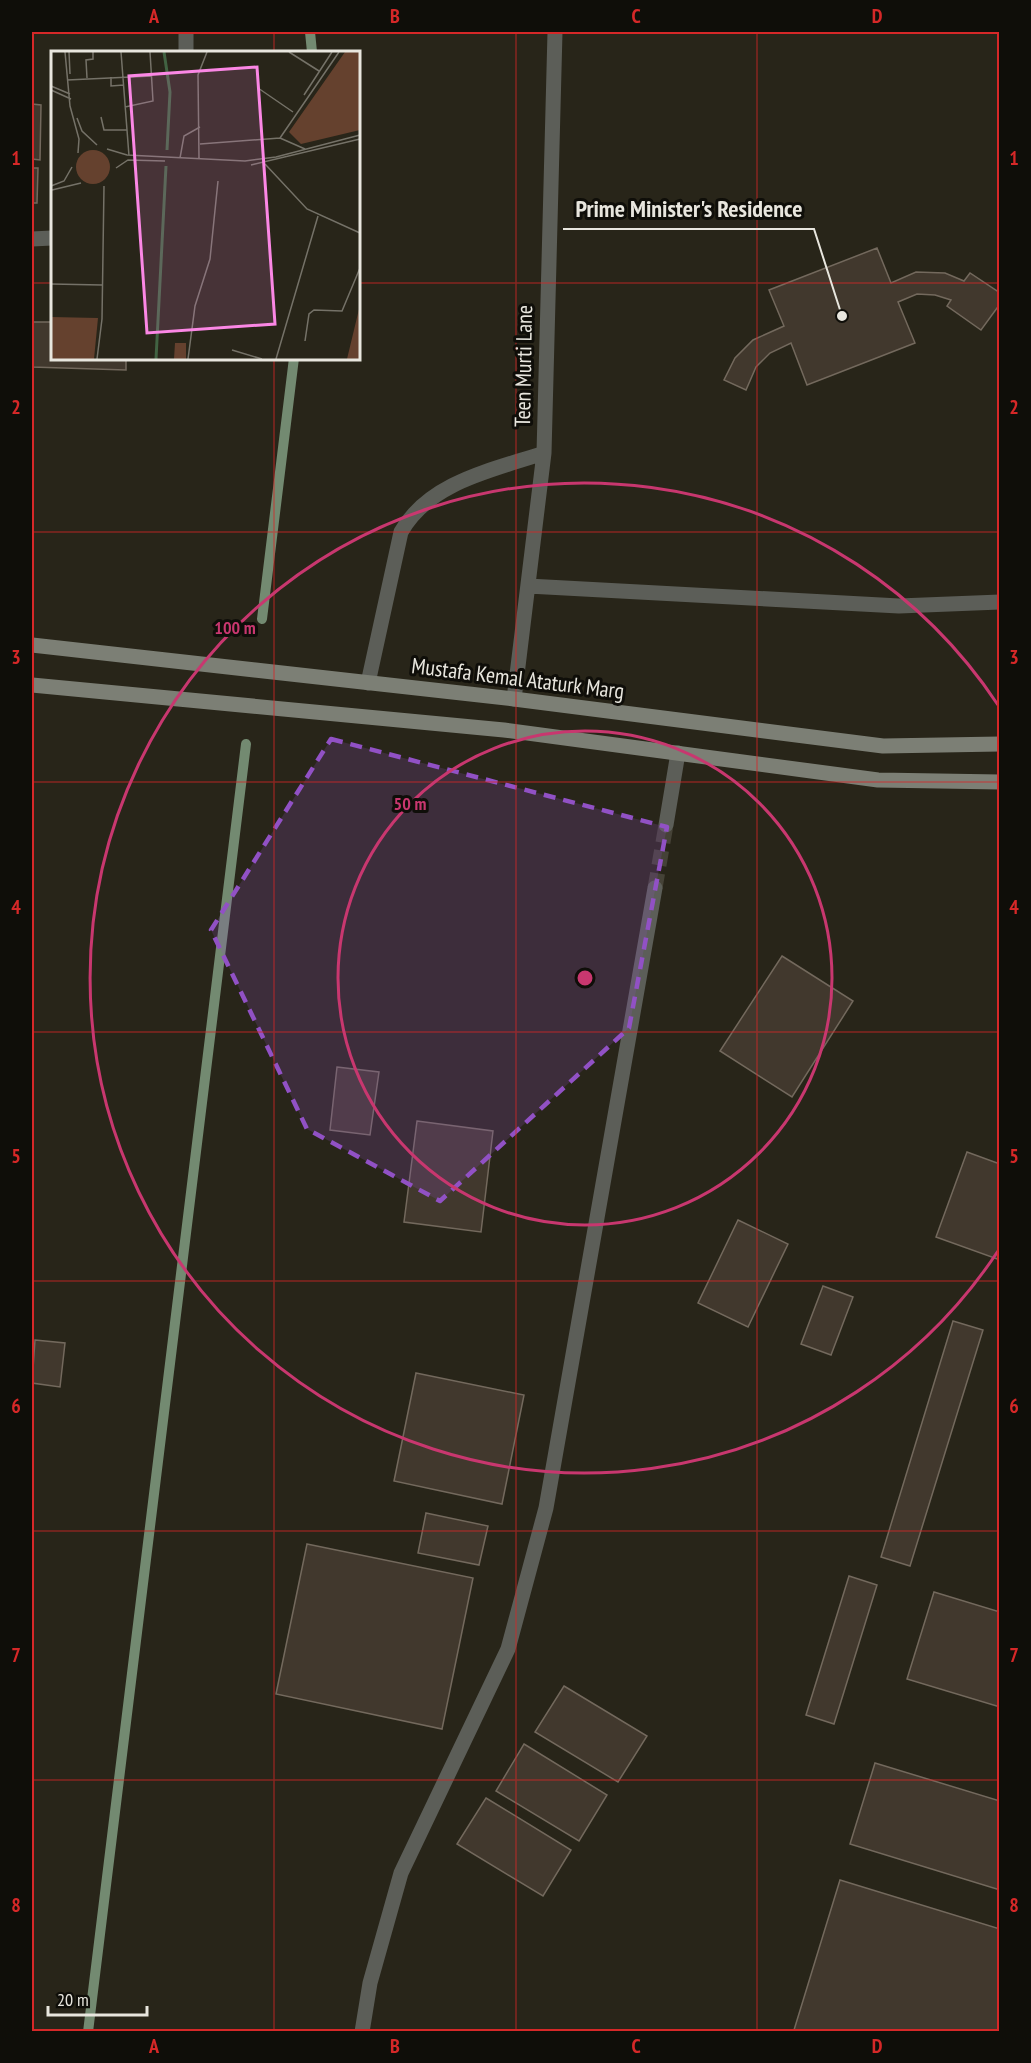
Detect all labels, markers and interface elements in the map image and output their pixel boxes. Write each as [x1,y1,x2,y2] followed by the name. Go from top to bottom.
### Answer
[148,3,160,29] text: A
[390,3,400,29] text: B
[631,3,641,29] text: C
[872,3,883,29] text: D
[51,51,360,360] inset map
[11,145,21,171] text: 1
[1009,145,1019,171] text: 1
[563,187,814,229] callout: Prime Minister's Residence
[576,193,802,224] text: Prime Minister's Residence
[508,305,538,427] street label: Teen Murti Lane
[11,394,21,420] text: 2
[1009,394,1019,420] text: 2
[214,616,256,639] text: 100 m
[11,644,21,670] text: 3
[1009,644,1019,670] text: 3
[410,651,626,705] street label: Mustafa Kemal Ataturk Marg
[394,792,426,815] text: 50 m
[11,894,21,920] text: 4
[1009,894,1019,920] text: 4
[575,968,595,988] centre of rings
[11,1143,21,1169] text: 5
[1009,1143,1019,1169] text: 5
[11,1393,21,1419] text: 6
[1009,1393,1019,1419] text: 6
[11,1642,21,1668] text: 7
[1009,1642,1019,1668] text: 7
[11,1892,21,1918] text: 8
[1009,1892,1019,1918] text: 8
[48,1979,147,2017] scale bar
[57,1988,89,2011] text: 20 m
[148,2033,160,2059] text: A
[390,2033,400,2059] text: B
[631,2033,641,2059] text: C
[872,2033,883,2059] text: D

